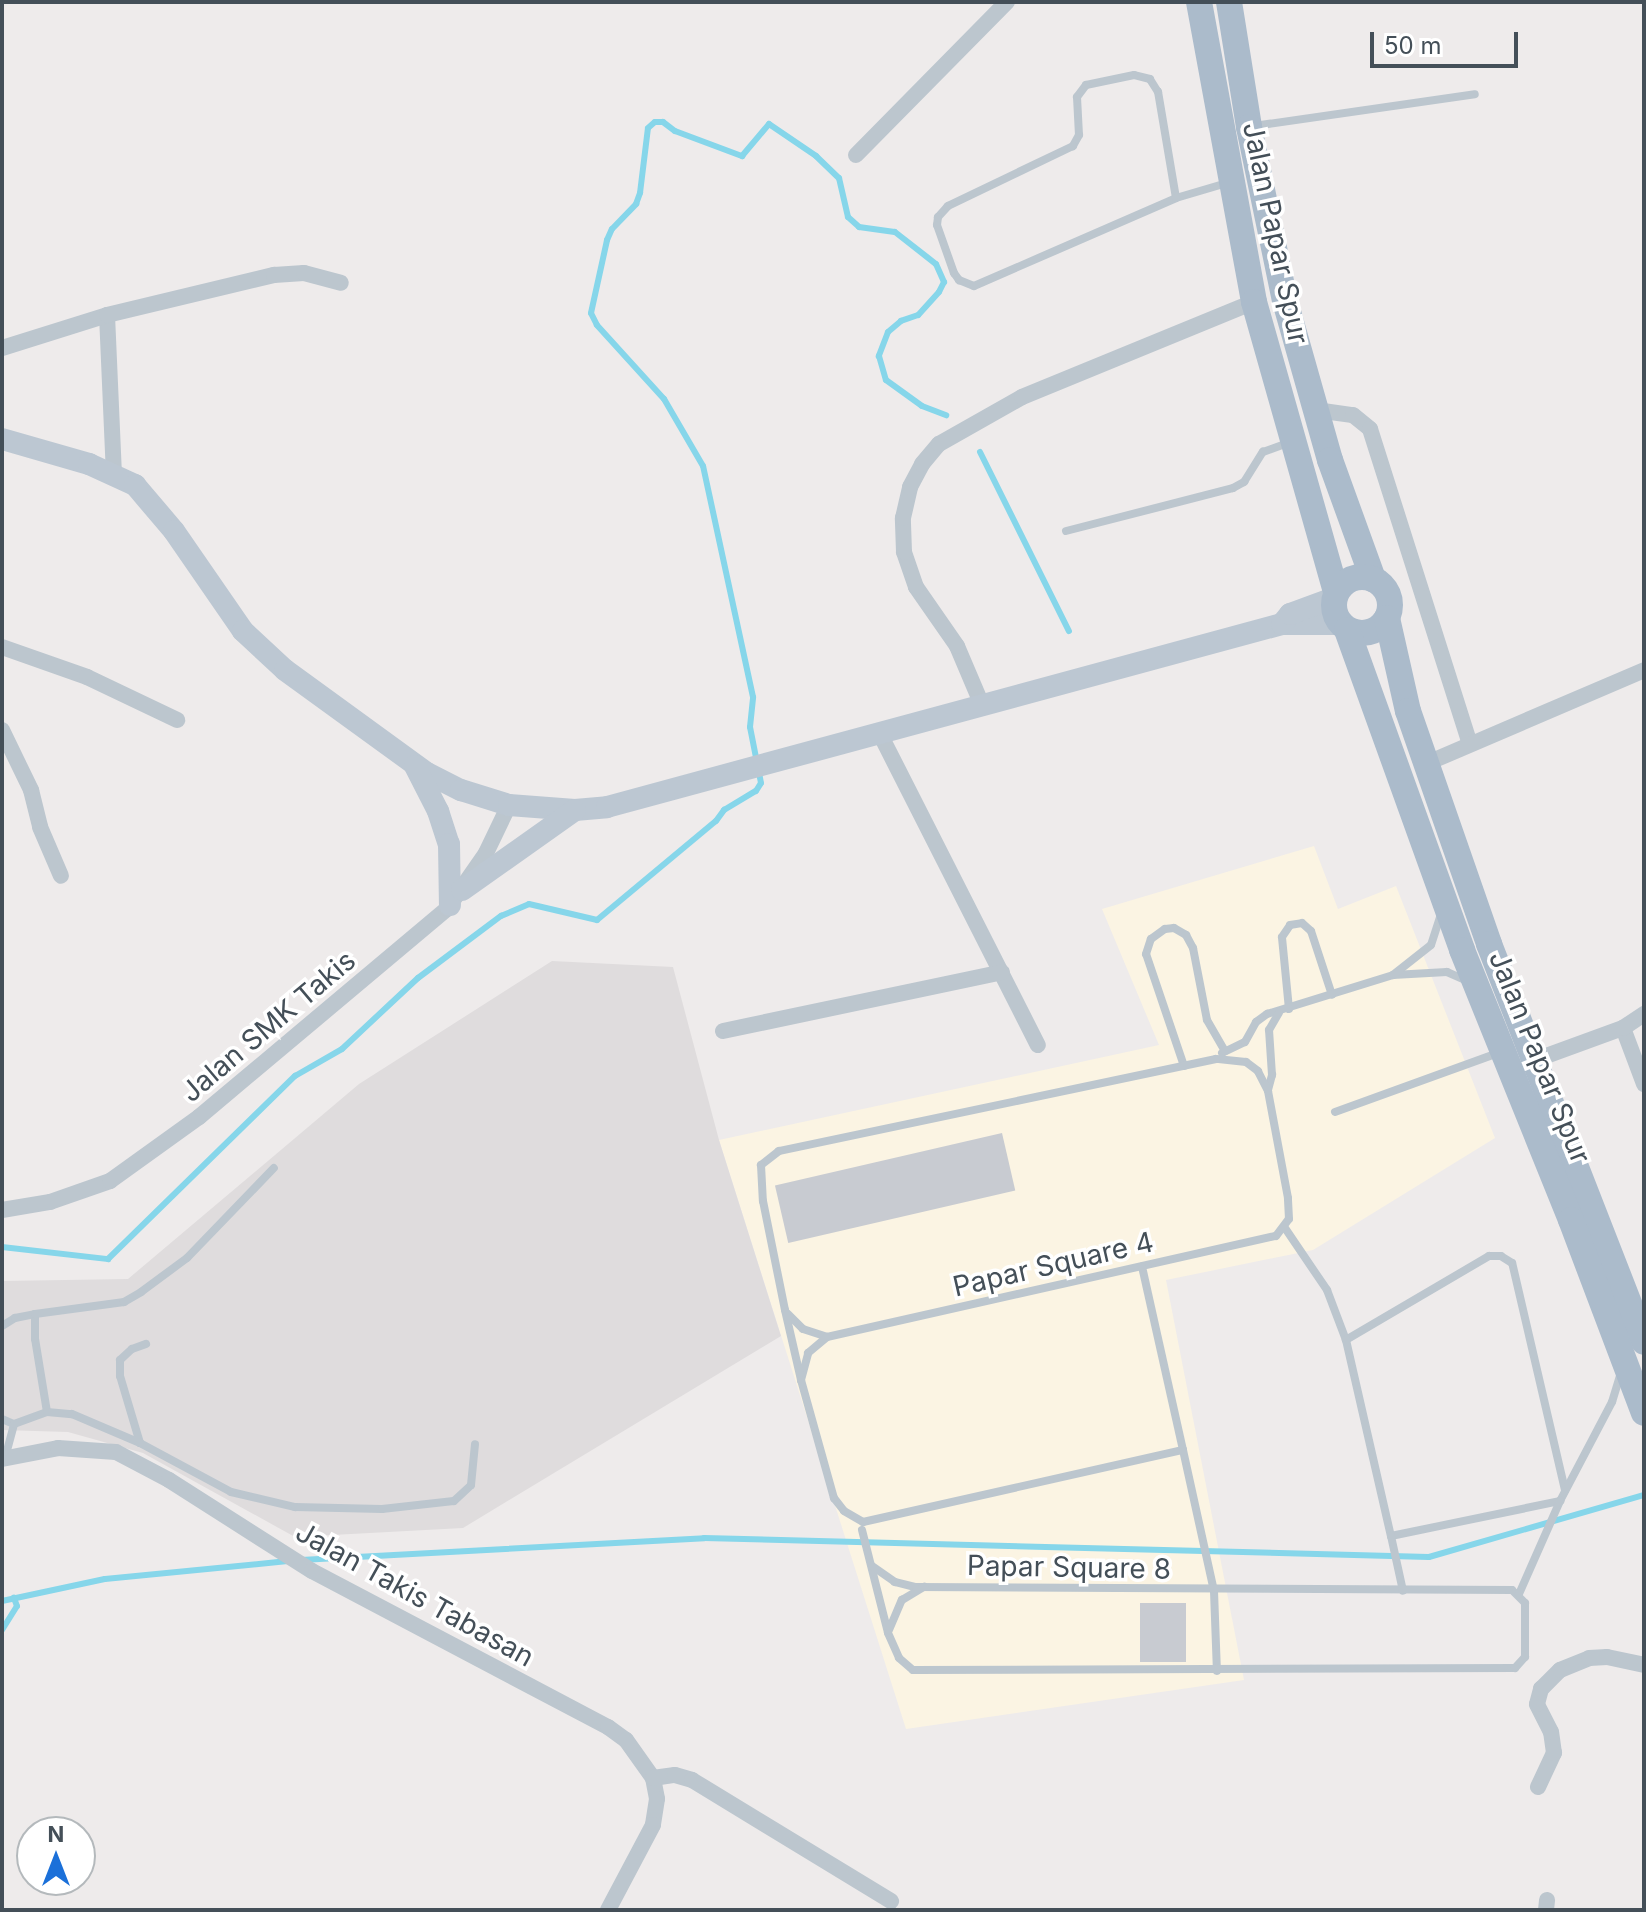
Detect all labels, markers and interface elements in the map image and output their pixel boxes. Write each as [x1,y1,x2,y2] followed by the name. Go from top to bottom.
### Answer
[1374,16,1522,66] scale bar
[1384,31,1442,60] text: 50 m
[1236,119,1316,347] street label: Jalan Papar Spur
[174,943,362,1109] street label: Jalan SMK Takis
[1482,946,1598,1168] street label: Jalan Papar Spur
[949,1225,1157,1303] street label: Papar Square 4
[290,1515,540,1673] street label: Jalan Takis Tabasan
[967,1548,1171,1586] street label: Papar Square 8
[16,1816,96,1896] north arrow
[48,1821,64,1847] text: N

